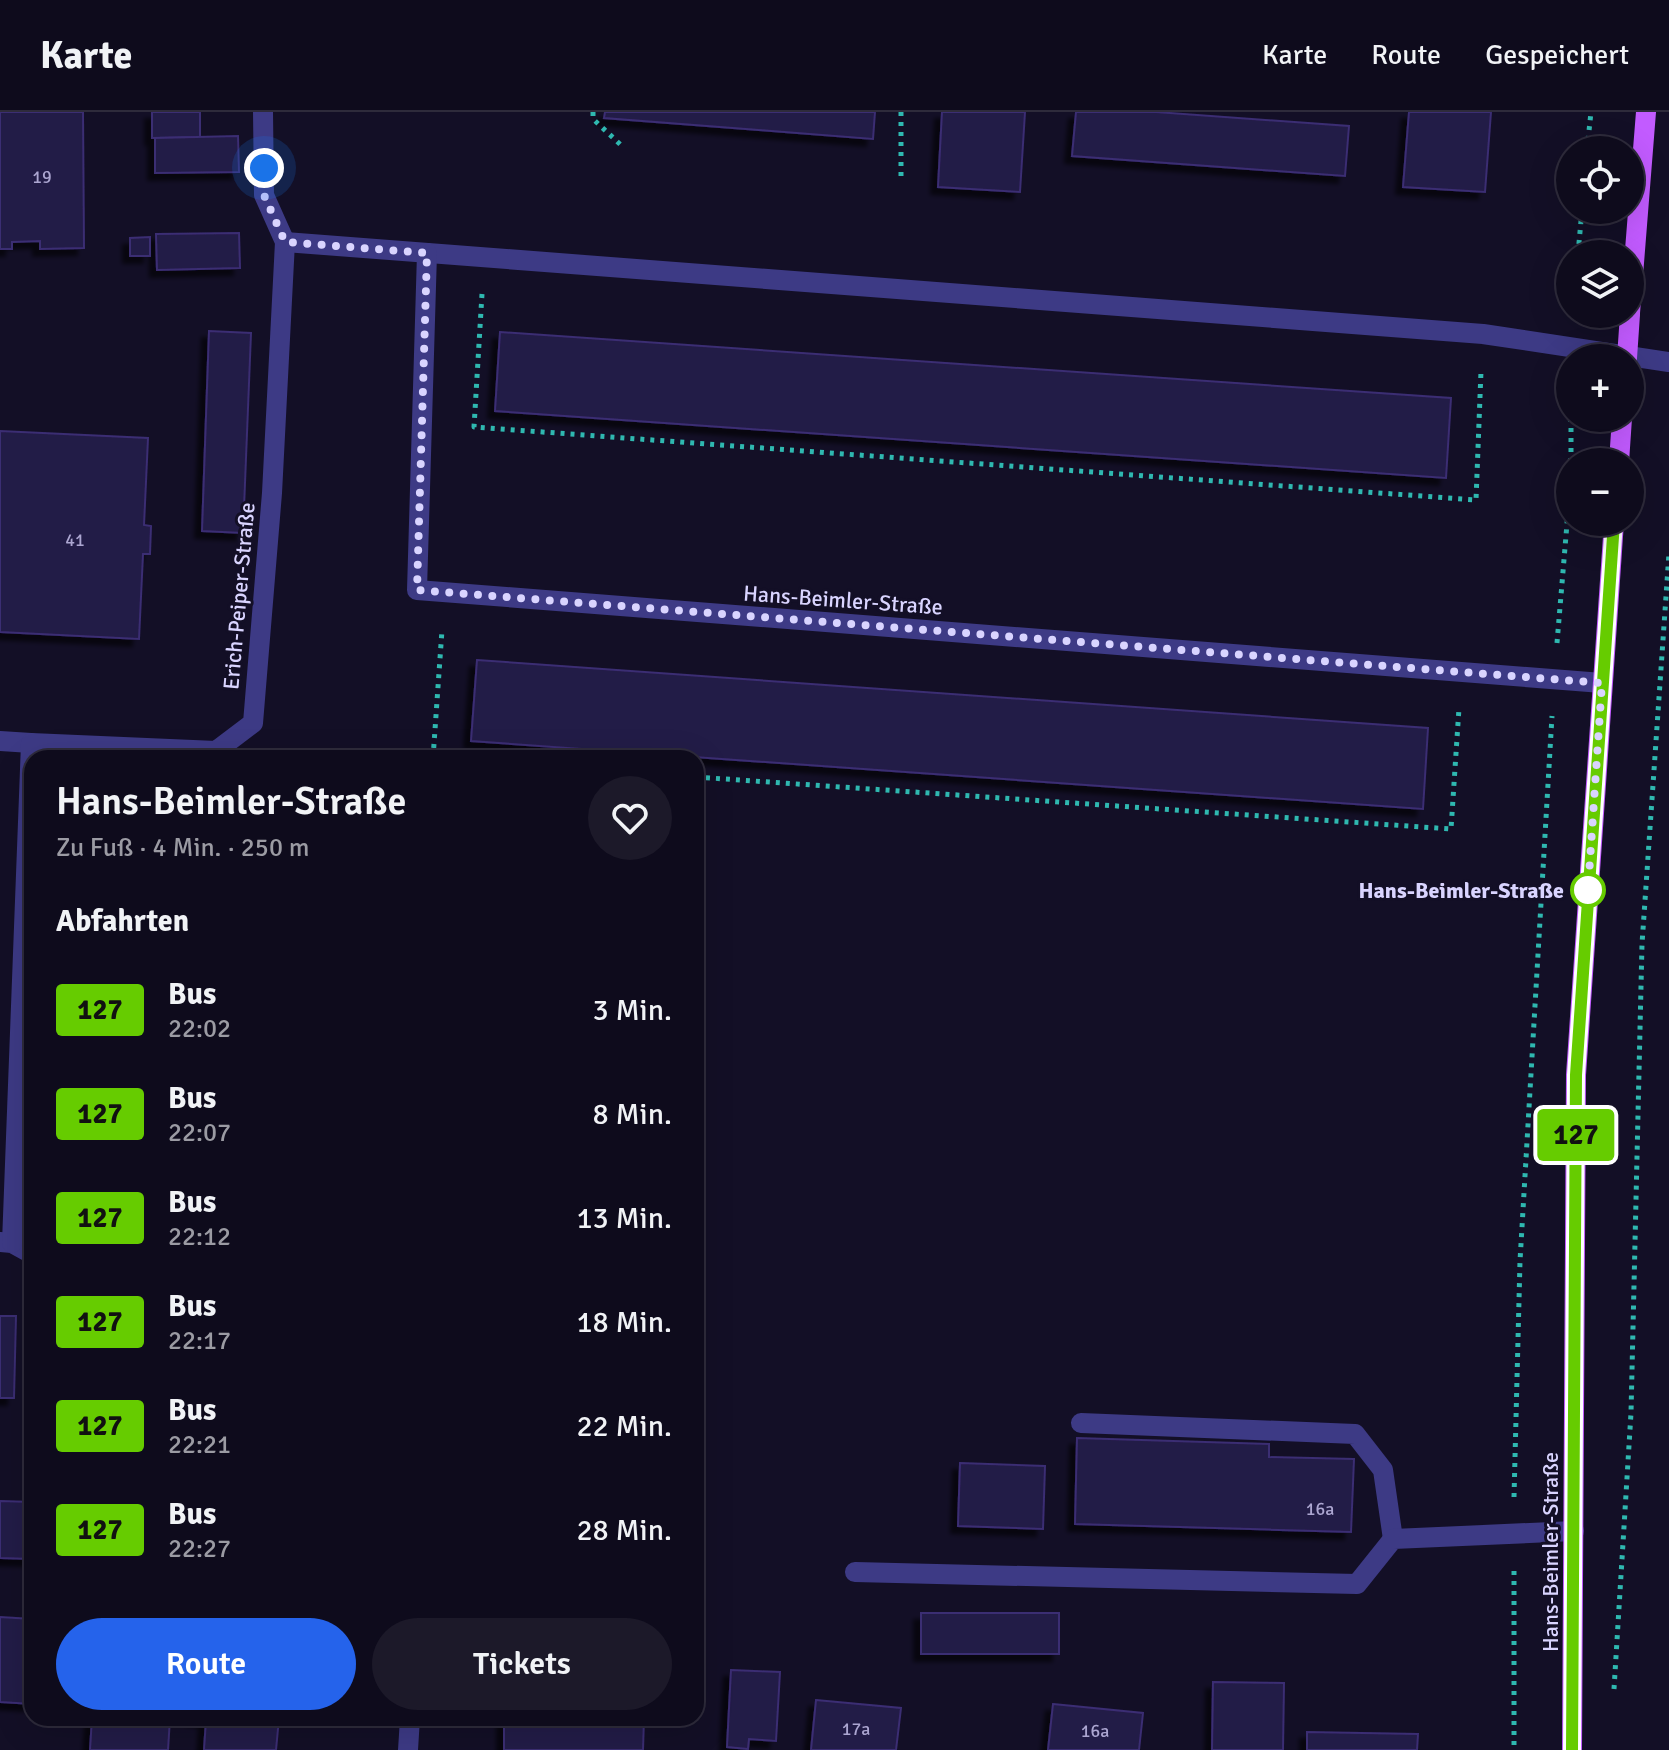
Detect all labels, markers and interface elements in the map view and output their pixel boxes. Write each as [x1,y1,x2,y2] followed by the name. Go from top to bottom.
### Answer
[40,32,132,79] text: Karte
[1262,38,1327,72] text: Karte
[1371,38,1441,72] text: Route
[1485,38,1629,72] text: Gespeichert
[1556,136,1644,536] map controls
[1556,136,1644,224] button: locate
[244,148,284,188] your location
[32,166,52,188] house number: 19
[1556,240,1644,328] button: layers
[1556,344,1644,432] button: +
[1556,448,1644,536] button: −
[217,501,261,691] street label: Erich-Peiper-Straße
[65,529,85,551] house number: 41
[742,580,944,620] street label: Hans-Beimler-Straße
[588,776,672,860] button: heart
[56,778,406,825] text: Hans-Beimler-Straße
[56,832,309,864] text: Zu Fuß · 4 Min. · 250 m
[1571,873,1605,907] marker: Hans-Beimler-Straße
[1358,877,1564,904] place label: Hans-Beimler-Straße
[56,903,189,940] text: Abfahrten
[168,976,216,1013] text: Bus
[593,992,672,1029] text: 3 Min.
[77,993,123,1027] text: 127
[168,1013,231,1045] text: 22:02
[168,1080,216,1117] text: Bus
[593,1096,672,1133] text: 8 Min.
[77,1097,123,1131] text: 127
[1530,1109,1622,1161] line badge: 127
[168,1117,231,1149] text: 22:07
[1553,1118,1599,1152] text: 127
[168,1184,216,1221] text: Bus
[576,1200,672,1237] text: 13 Min.
[77,1201,123,1235] text: 127
[168,1221,231,1253] text: 22:12
[168,1288,216,1325] text: Bus
[576,1304,672,1341] text: 18 Min.
[77,1305,123,1339] text: 127
[168,1325,231,1357] text: 22:17
[168,1392,216,1429] text: Bus
[576,1408,672,1445] text: 22 Min.
[77,1409,123,1443] text: 127
[168,1429,231,1461] text: 22:21
[1537,1452,1564,1652] street label: Hans-Beimler-Straße
[168,1496,216,1533] text: Bus
[1306,1498,1334,1520] house number: 16a
[576,1512,672,1549] text: 28 Min.
[77,1513,123,1547] text: 127
[168,1533,231,1565] text: 22:27
[56,1618,356,1710] button: Route
[372,1618,672,1710] button: Tickets
[842,1718,870,1740] house number: 17a
[1081,1720,1109,1742] house number: 16a

